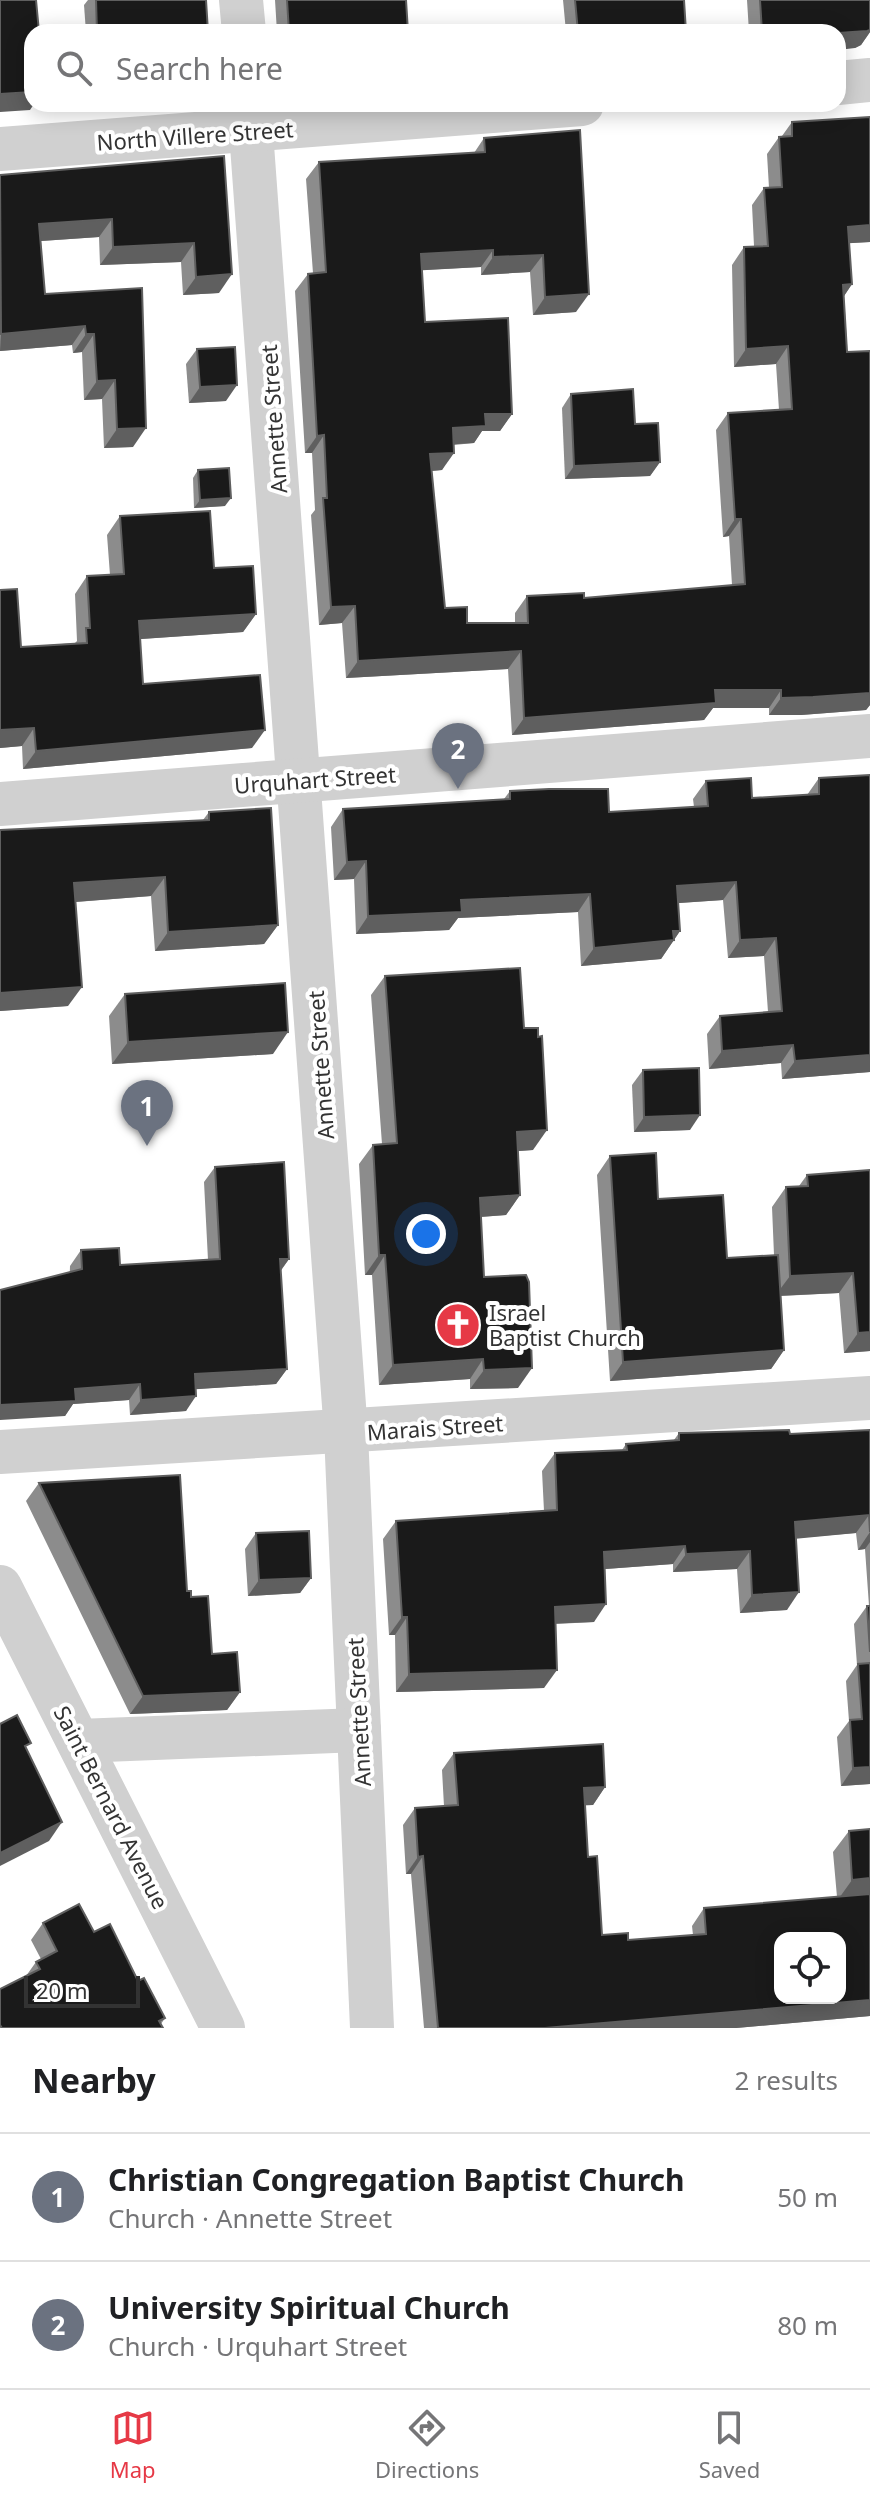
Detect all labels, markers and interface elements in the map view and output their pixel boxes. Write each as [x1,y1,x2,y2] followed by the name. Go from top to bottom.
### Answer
[24,24,846,112] search box
[52,46,96,90] icon: search
[116,48,283,89] text: Search here
[96,113,294,157] street label: North Villere Street
[253,344,293,494] street label: Annette Street
[432,723,484,789] pin: 2
[233,758,397,800] street label: Urquhart Street
[300,990,340,1140] street label: Annette Street
[121,1080,173,1146] pin: 1
[406,1214,446,1254] your location
[489,1297,641,1352] place label: Israel Baptist Church
[434,1301,482,1349] church icon: Israel Baptist Church
[366,1407,504,1447] street label: Marais Street
[339,1637,377,1787] street label: Annette Street
[48,1700,176,1914] street label: Saint Bernard Avenue
[774,1932,846,2004] map controls
[774,1932,846,2004] button: locate
[24,1972,140,2008] scale bar
[36,1975,87,2005] text: 20 m
[32,2057,156,2103] text: Nearby
[734,2062,838,2098] text: 2 results
[108,2159,684,2200] text: Christian Congregation Baptist Church
[51,2179,65,2215] text: 1
[777,2179,838,2215] text: 50 m
[108,2200,392,2236] text: Church · Annette Street
[108,2287,510,2328] text: University Spiritual Church
[51,2307,65,2343] text: 2
[777,2307,838,2343] text: 80 m
[108,2328,407,2364] text: Church · Urquhart Street
[110,2406,156,2484] tab: Map
[375,2406,479,2484] tab: Directions
[699,2406,760,2484] tab: Saved

